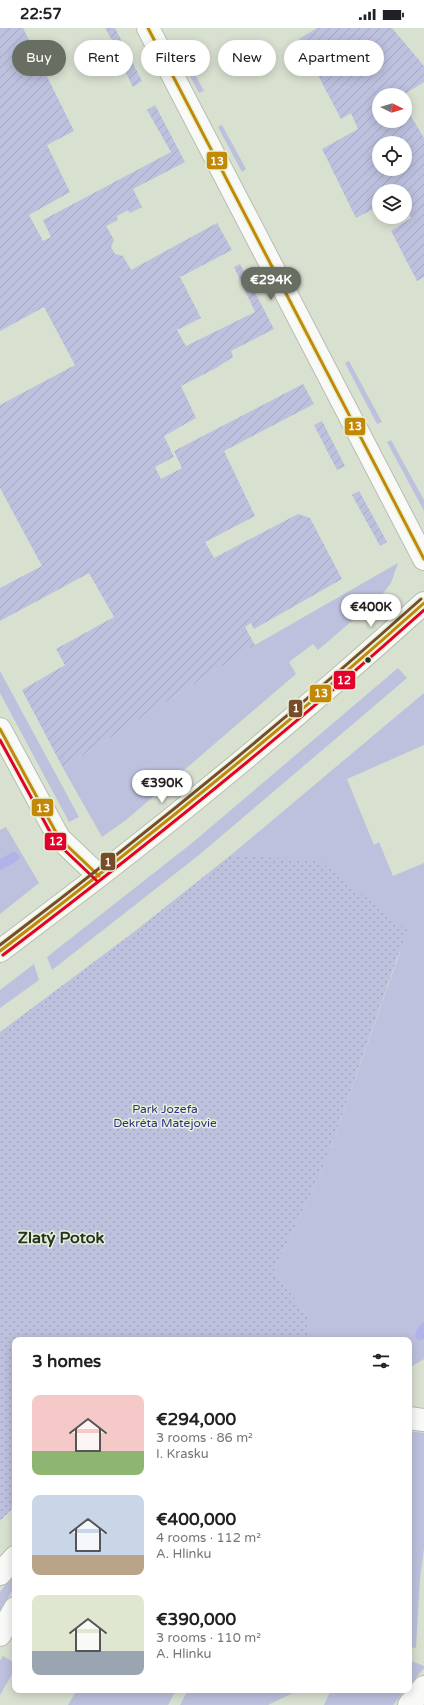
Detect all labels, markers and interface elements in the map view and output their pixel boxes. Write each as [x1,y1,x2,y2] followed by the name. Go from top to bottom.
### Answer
[20,5,62,23] text: 22:57
[12,40,66,76] chip: Buy
[74,40,133,76] chip: Rent
[141,40,210,76] chip: Filters
[218,40,276,76] chip: New
[284,40,384,76] chip: Apartment
[372,88,412,128] north arrow
[372,88,412,224] map controls
[372,136,412,176] button: locate
[206,151,228,170] line badge: 13
[210,155,224,168] text: 13
[372,184,412,224] button: layers
[243,267,299,301] pin: €294K
[250,272,292,288] text: €294K
[344,417,366,436] line badge: 13
[348,420,362,433] text: 13
[343,594,399,628] pin: €400K
[350,599,392,615] text: €400K
[363,655,373,665] unlabelled marker
[333,670,356,690] line badge: 12
[337,674,351,687] text: 12
[309,684,332,703] line badge: 13
[314,687,328,700] text: 13
[288,699,303,718] line badge: 1
[293,702,300,715] text: 1
[134,770,190,804] pin: €390K
[141,775,183,791] text: €390K
[31,798,54,817] line badge: 13
[36,802,50,815] text: 13
[44,832,67,851] line badge: 12
[49,835,63,848] text: 12
[100,852,116,871] line badge: 1
[105,856,112,869] text: 1
[113,1102,217,1130] park label: Park Jozefa Dekréta Matejovie
[18,1228,104,1248] district label: Zlatý Potok
[370,1350,392,1372] icon: filters
[32,1351,101,1372] text: 3 homes
[156,1409,236,1430] text: €294,000
[64,1411,112,1459] icon: home
[156,1430,253,1446] text: 3 rooms · 86 m²
[156,1446,209,1462] text: I. Krasku
[156,1509,236,1530] text: €400,000
[64,1511,112,1559] icon: home
[156,1530,261,1546] text: 4 rooms · 112 m²
[156,1546,212,1562] text: A. Hlinku
[156,1609,236,1630] text: €390,000
[64,1611,112,1659] icon: home
[156,1630,261,1646] text: 3 rooms · 110 m²
[156,1646,212,1662] text: A. Hlinku

